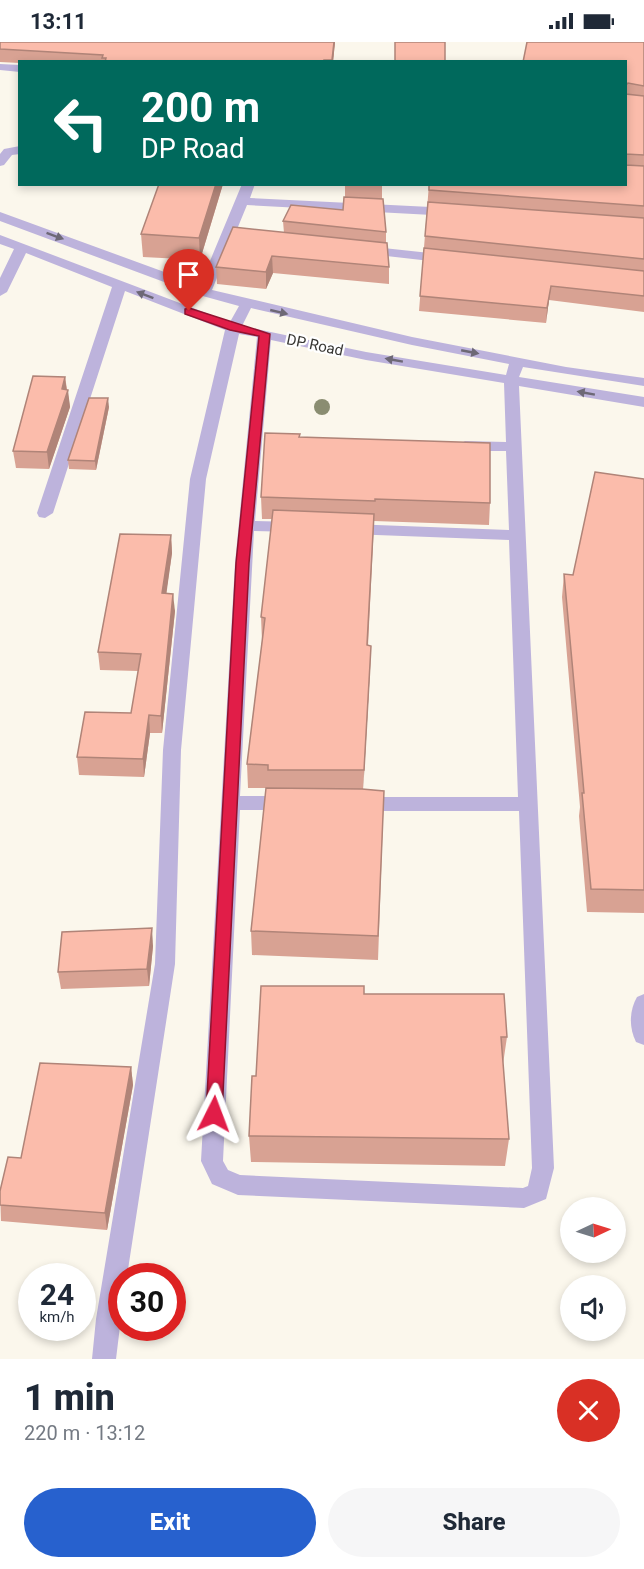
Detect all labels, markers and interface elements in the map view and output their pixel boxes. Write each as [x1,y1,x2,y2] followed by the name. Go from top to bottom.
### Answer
[30,9,87,34] text: 13:11
[141,83,260,132] text: 200 m
[42,84,120,162] icon: left
[141,133,244,165] text: DP Road
[46,232,64,242] one-way arrow
[163,249,214,311] pin
[172,258,205,291] icon: arrive
[136,290,154,300] one-way arrow
[270,308,289,317] one-way arrow
[285,330,345,360] street label: DP Road
[461,348,480,357] one-way arrow
[384,355,403,364] one-way arrow
[577,388,596,397] one-way arrow
[182,1082,246,1146] position arrow
[560,1197,626,1263] north arrow
[560,1197,626,1341] map controls
[108,1263,186,1341] speed limit sign: 30
[560,1275,626,1341] button: sound
[40,1277,74,1312] text: 24
[39,1308,75,1326] text: km/h
[24,1377,115,1419] text: 1 min
[557,1379,620,1442] button: close
[24,1421,145,1445] text: 220 m · 13:12
[24,1488,316,1557] button: Exit
[328,1488,620,1557] button: Share

